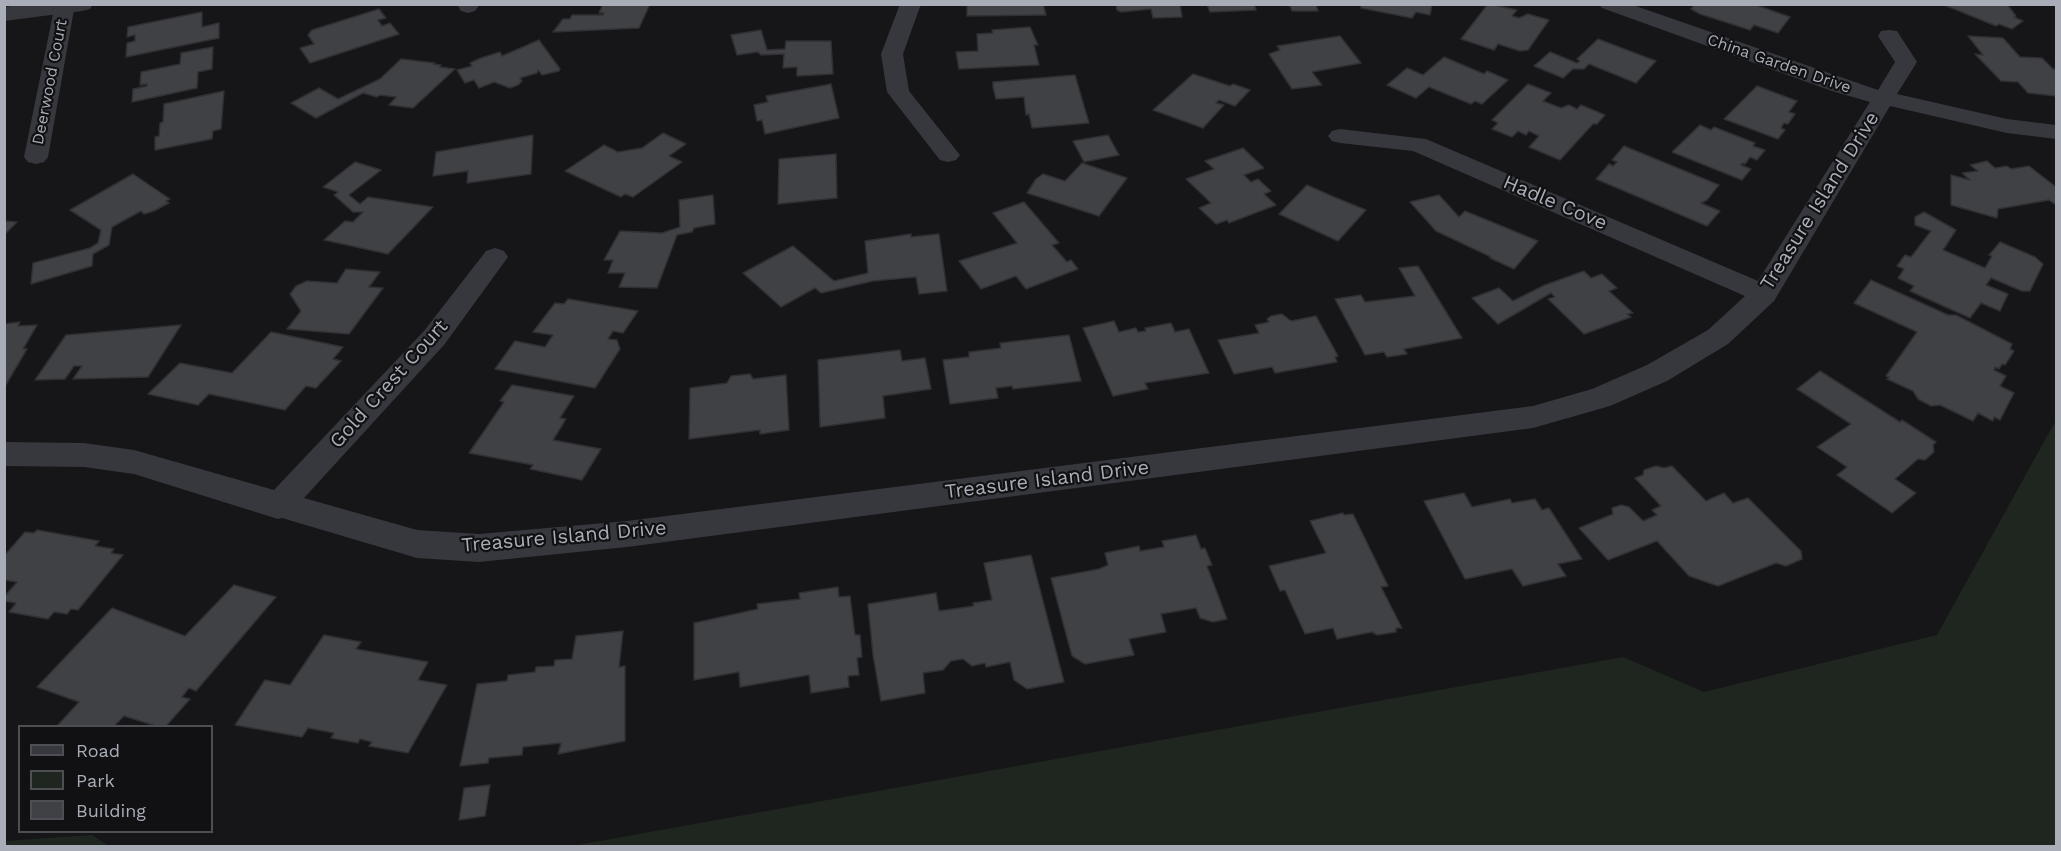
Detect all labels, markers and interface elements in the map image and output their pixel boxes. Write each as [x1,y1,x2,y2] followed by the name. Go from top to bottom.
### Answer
[28,18,72,146] street label: Deerwood Court
[1705,30,1853,98] street label: China Garden Drive
[1755,107,1885,295] street label: Treasure Island Drive
[1499,170,1611,236] street label: Hadle Cove
[325,315,453,453] street label: Gold Crest Court
[943,456,1151,504] street label: Treasure Island Drive
[461,516,667,558] street label: Treasure Island Drive
[18,725,213,833] legend
[76,740,120,761] text: Road
[76,770,115,791] text: Park
[76,800,146,821] text: Building

